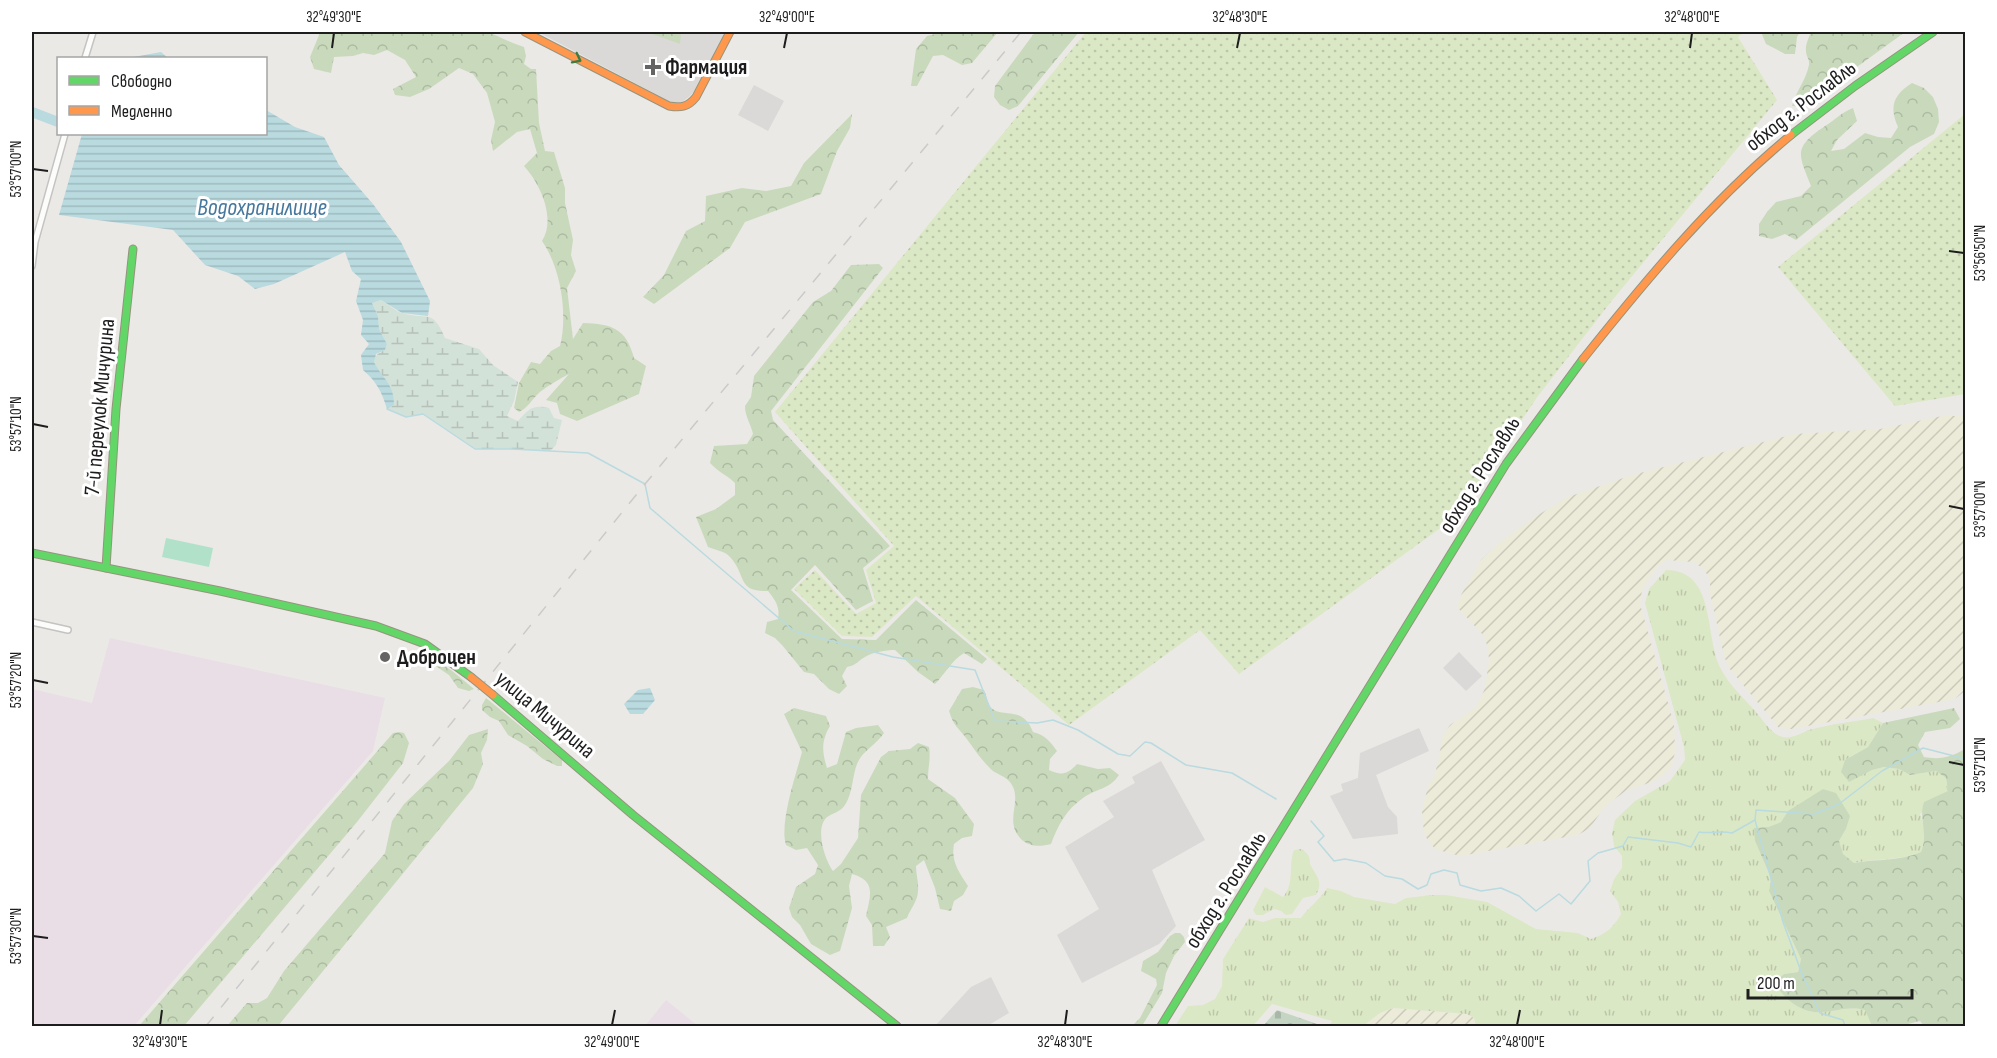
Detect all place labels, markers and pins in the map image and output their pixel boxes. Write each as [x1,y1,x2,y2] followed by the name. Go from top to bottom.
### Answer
[665,54,747,81] place label: Фармация
[646,60,660,74] marker: Фармация
[397,644,476,671] place label: Доброцен
[378,650,392,664] marker: Доброцен

